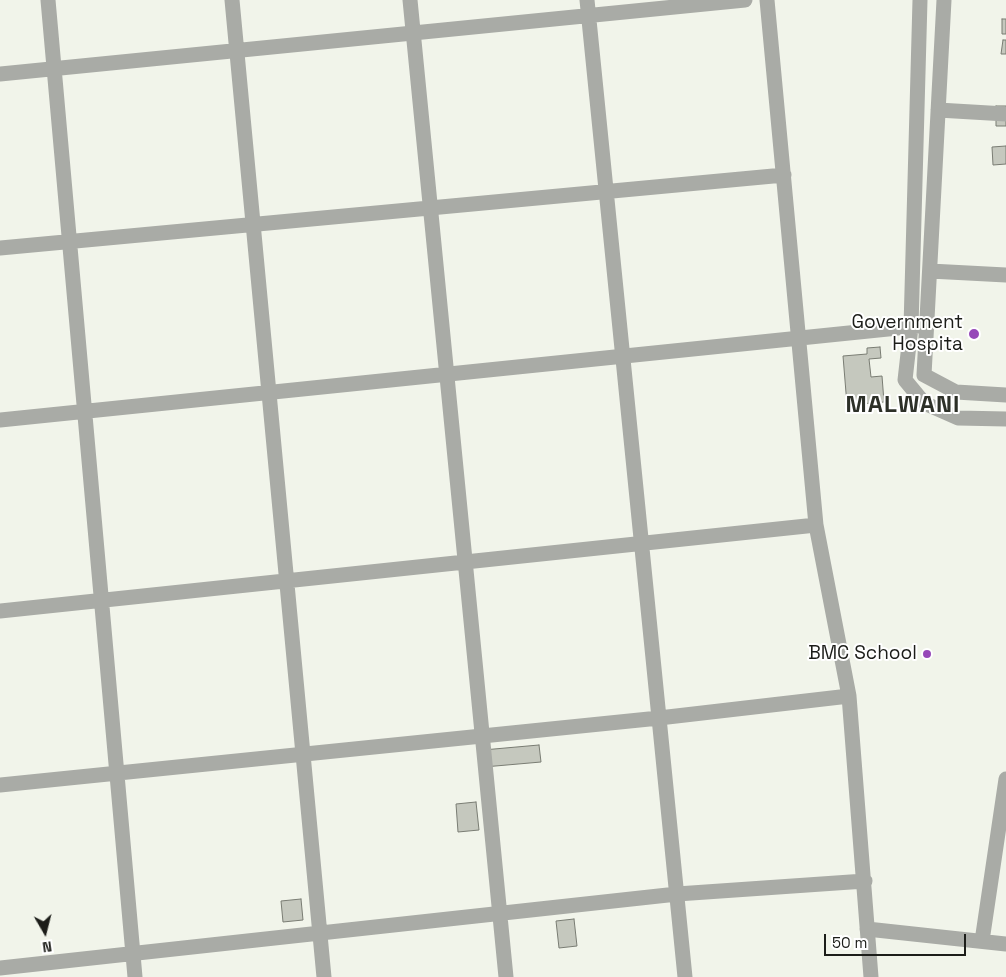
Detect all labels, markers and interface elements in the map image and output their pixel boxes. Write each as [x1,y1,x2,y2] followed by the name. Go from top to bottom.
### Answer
[851,312,963,356] place label: Government Hospita
[967,327,981,341] marker: Government Hospita
[845,391,961,419] district label: MALWANI
[808,643,917,665] place label: BMC School
[921,648,933,660] marker: BMC School
[20,907,70,957] north arrow
[826,924,968,956] scale bar
[832,933,867,952] text: 50 m
[41,937,53,956] text: N

